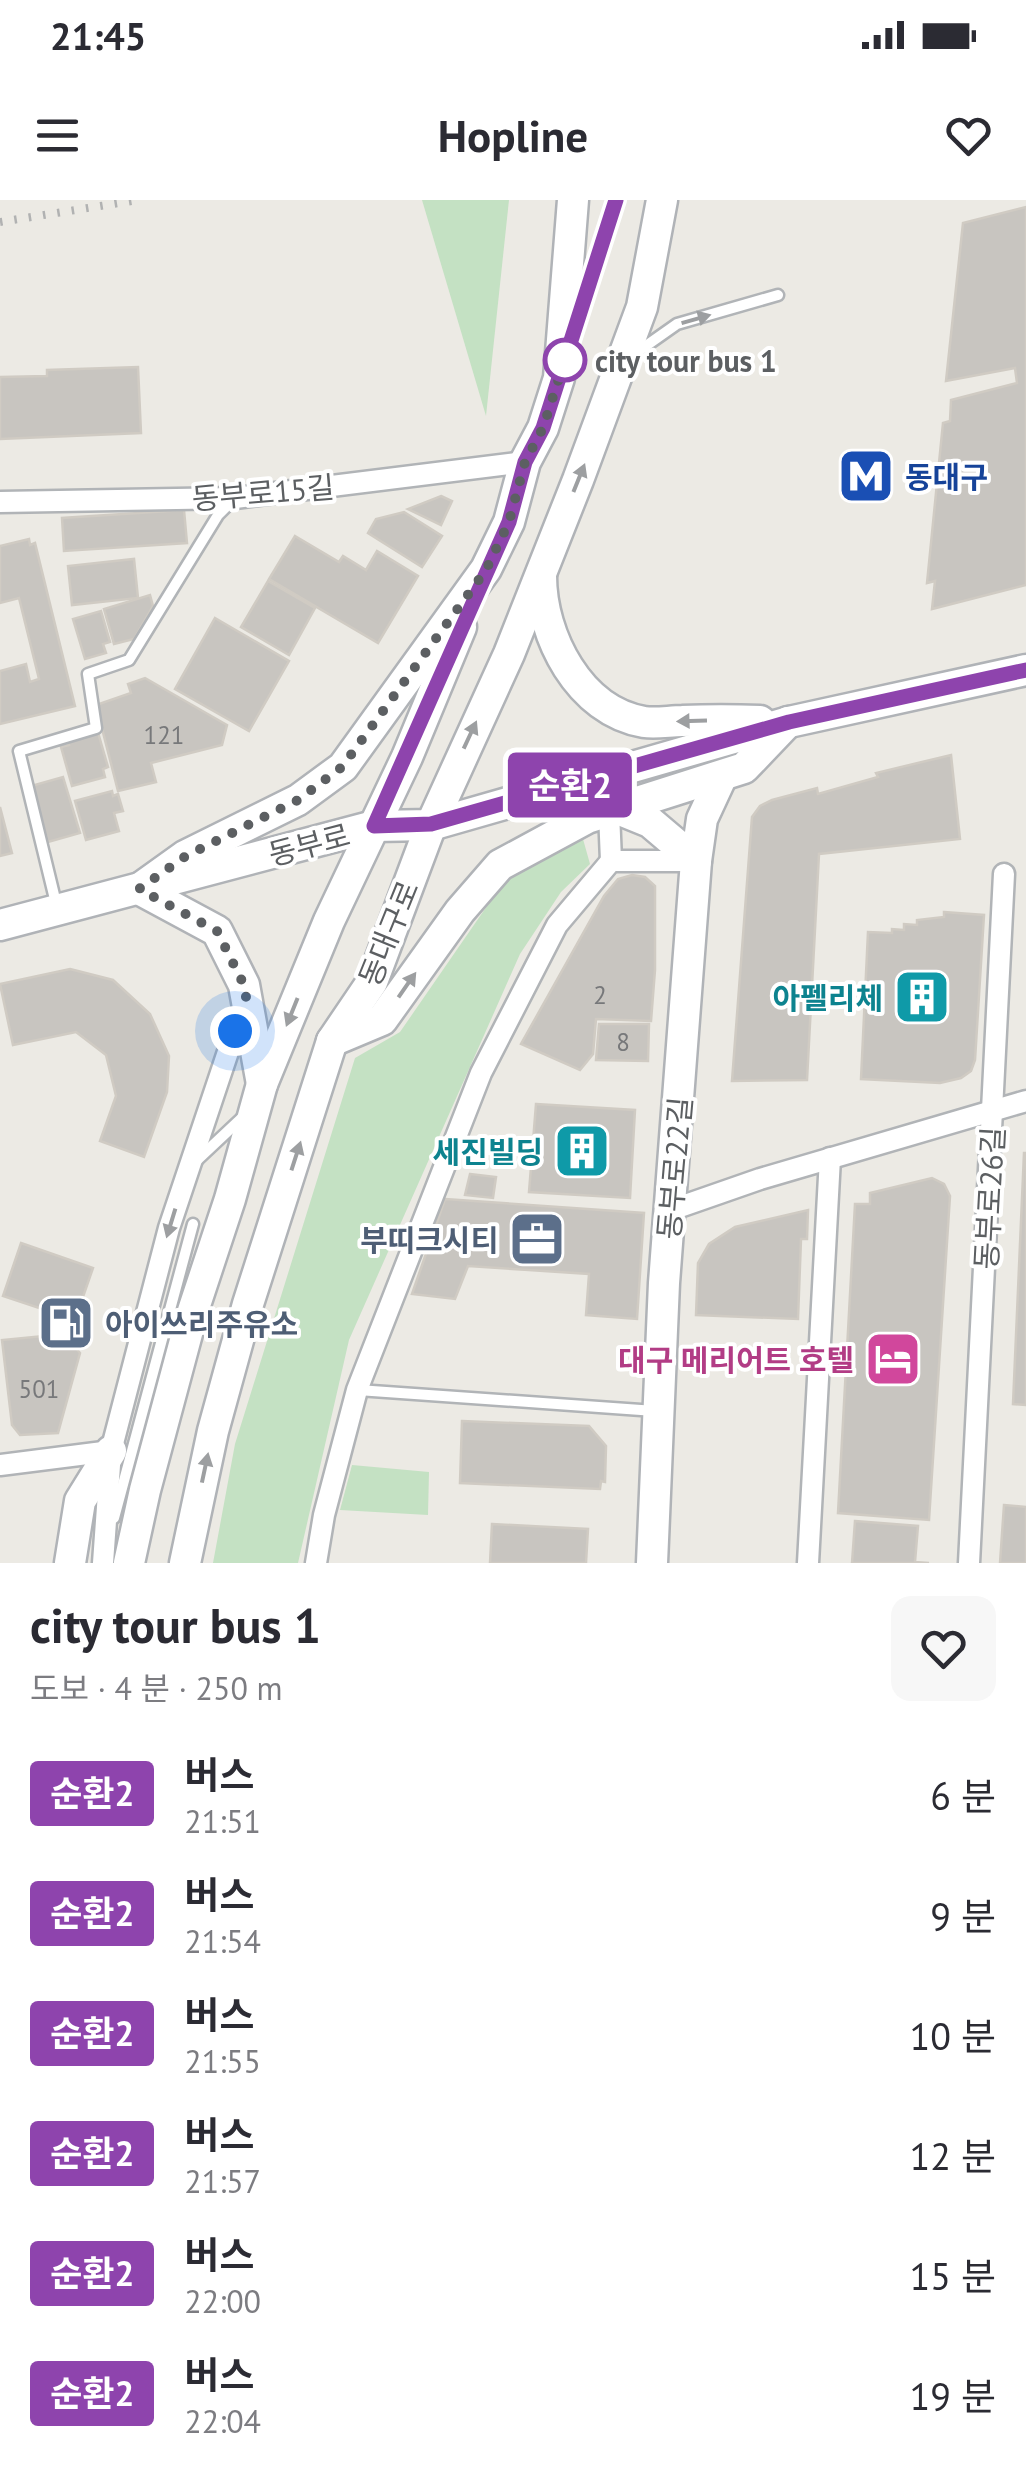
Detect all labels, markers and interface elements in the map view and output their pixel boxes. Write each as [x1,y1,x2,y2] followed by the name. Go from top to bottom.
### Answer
[50,11,146,60] text: 21:45
[438,106,588,164] text: Hopline
[30,108,85,163] icon: menu
[941,108,996,163] icon: heart
[681,310,712,326] one-way arrow
[544,339,586,381] marker: city tour bus 1
[595,341,777,380] place label: city tour bus 1
[836,446,896,506] metro station icon: 동대구
[905,457,988,496] place label: 동대구
[571,463,587,493] one-way arrow
[190,466,336,518] street label: 동부로15길
[675,713,707,729] one-way arrow
[144,719,184,751] house number: 121
[461,720,478,749] one-way arrow
[512,752,628,818] line badge: 순환2
[528,762,612,808] text: 순환2
[264,814,354,874] street label: 동부로
[349,875,427,991] street label: 동대구로
[892,967,952,1027] building icon: 아펠리체
[397,972,417,998] one-way arrow
[773,978,883,1017] place label: 아펠리체
[593,979,607,1011] house number: 2
[284,997,300,1026] one-way arrow
[210,1006,260,1056] your location
[616,1026,630,1058] house number: 8
[648,1095,700,1241] street label: 동부로22길
[552,1121,612,1181] building icon: 세진빌딩
[966,1126,1012,1270] street label: 동부로26길
[433,1132,543,1171] place label: 세진빌딩
[289,1140,304,1170] one-way arrow
[163,1208,178,1238] one-way arrow
[507,1209,567,1269] office icon: 부띠크시티
[360,1220,498,1259] place label: 부띠크시티
[36,1293,96,1353] fuel station icon: 아이쓰리주유소
[105,1304,298,1343] place label: 아이쓰리주유소
[863,1329,923,1389] hotel icon: 대구 메리어트 호텔
[618,1340,854,1379] place label: 대구 메리어트 호텔
[19,1373,59,1405] house number: 501
[197,1452,213,1483] one-way arrow
[30,1594,321,1656] text: city tour bus 1
[891,1596,996,1701] button: heart
[30,1667,282,1709] text: 도보 · 4 분 · 250 m
[184,1750,254,1799] text: 버스
[50,1770,134,1816] text: 순환2
[930,1771,996,1820] text: 6 분
[184,1800,261,1842] text: 21:51
[184,1870,254,1919] text: 버스
[50,1890,134,1936] text: 순환2
[930,1891,996,1940] text: 9 분
[184,1920,261,1962] text: 21:54
[184,1990,254,2039] text: 버스
[50,2010,134,2056] text: 순환2
[909,2011,996,2060] text: 10 분
[184,2040,261,2082] text: 21:55
[184,2110,254,2159] text: 버스
[50,2130,134,2176] text: 순환2
[909,2131,996,2180] text: 12 분
[184,2160,261,2202] text: 21:57
[184,2230,254,2279] text: 버스
[50,2250,134,2296] text: 순환2
[909,2251,996,2300] text: 15 분
[184,2280,261,2322] text: 22:00
[184,2350,254,2399] text: 버스
[50,2370,134,2416] text: 순환2
[909,2371,996,2420] text: 19 분
[184,2400,261,2442] text: 22:04

